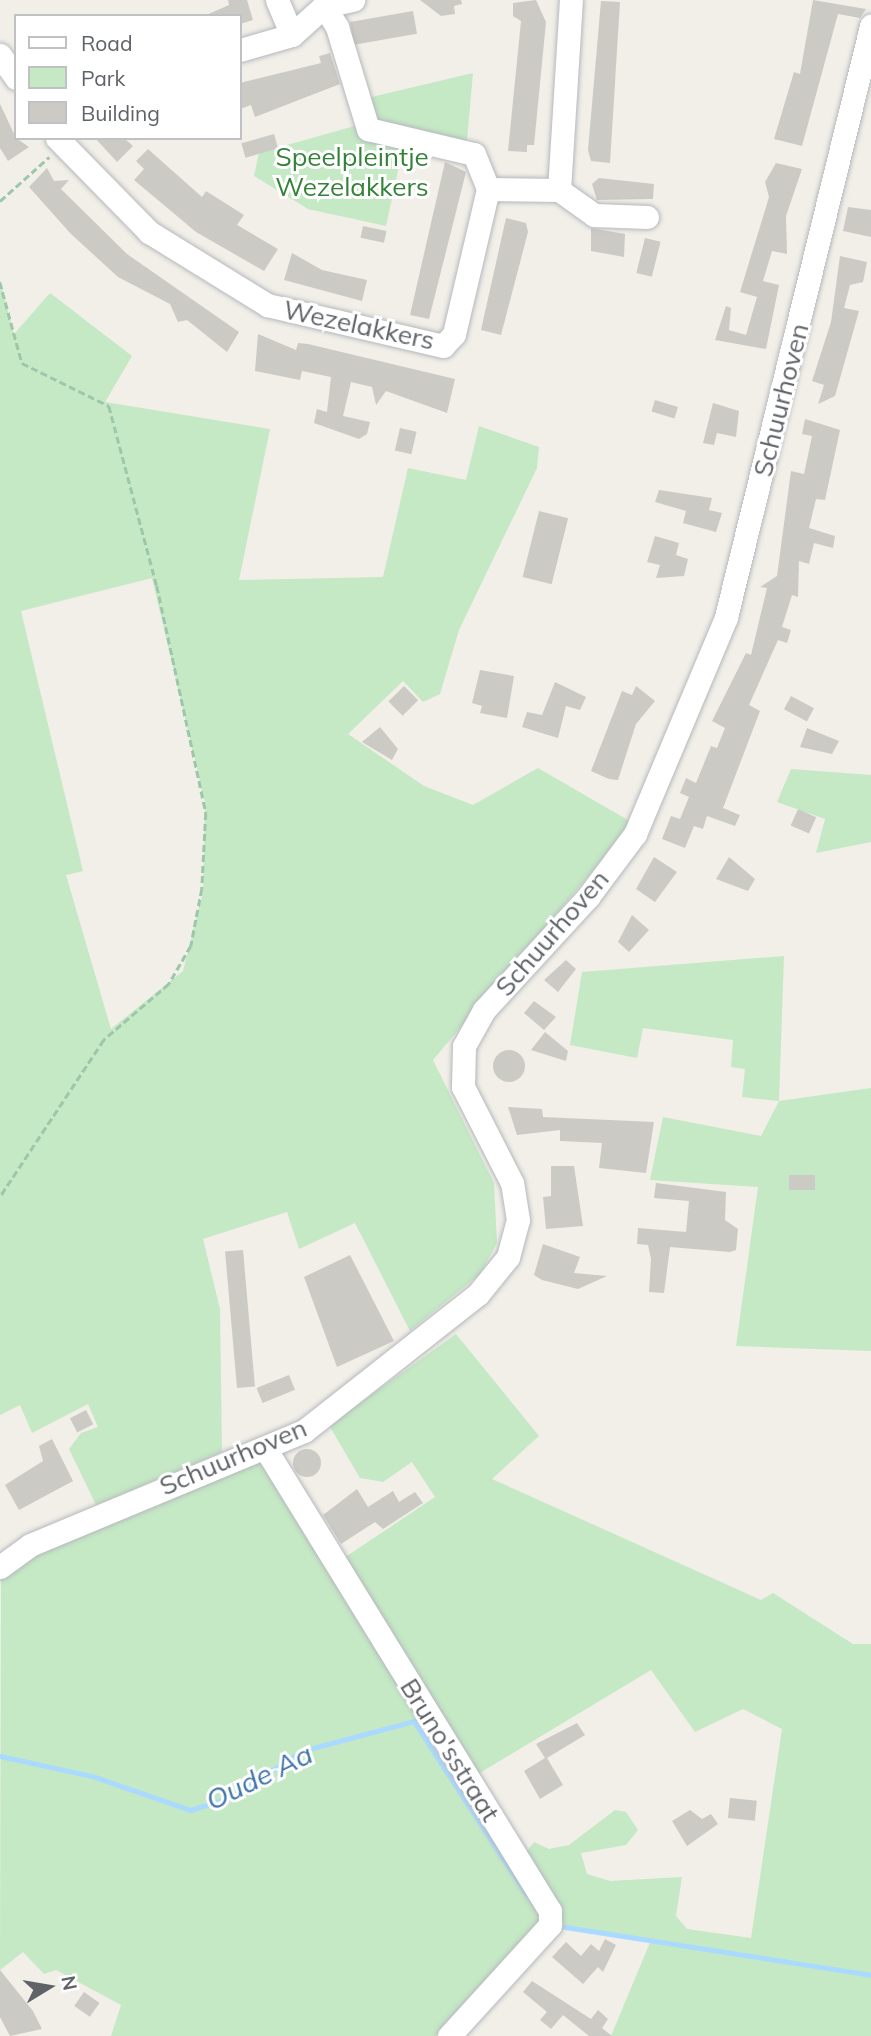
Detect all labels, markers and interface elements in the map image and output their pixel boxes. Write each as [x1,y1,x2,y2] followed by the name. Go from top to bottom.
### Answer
[14,14,242,140] legend
[81,30,132,56] text: Road
[81,65,125,91] text: Park
[81,100,160,126] text: Building
[275,141,429,202] park label: Speelpleintje Wezelakkers
[281,294,437,356] street label: Wezelakkers
[747,320,815,480] street label: Schuurhoven
[489,864,615,1002] street label: Schuurhoven
[155,1412,311,1502] street label: Schuurhoven
[394,1673,506,1827] street label: Bruno'sstraat
[200,1737,318,1817] water label: Oude Aa
[14,1952,84,2022] north arrow
[56,1974,83,1992] text: N

